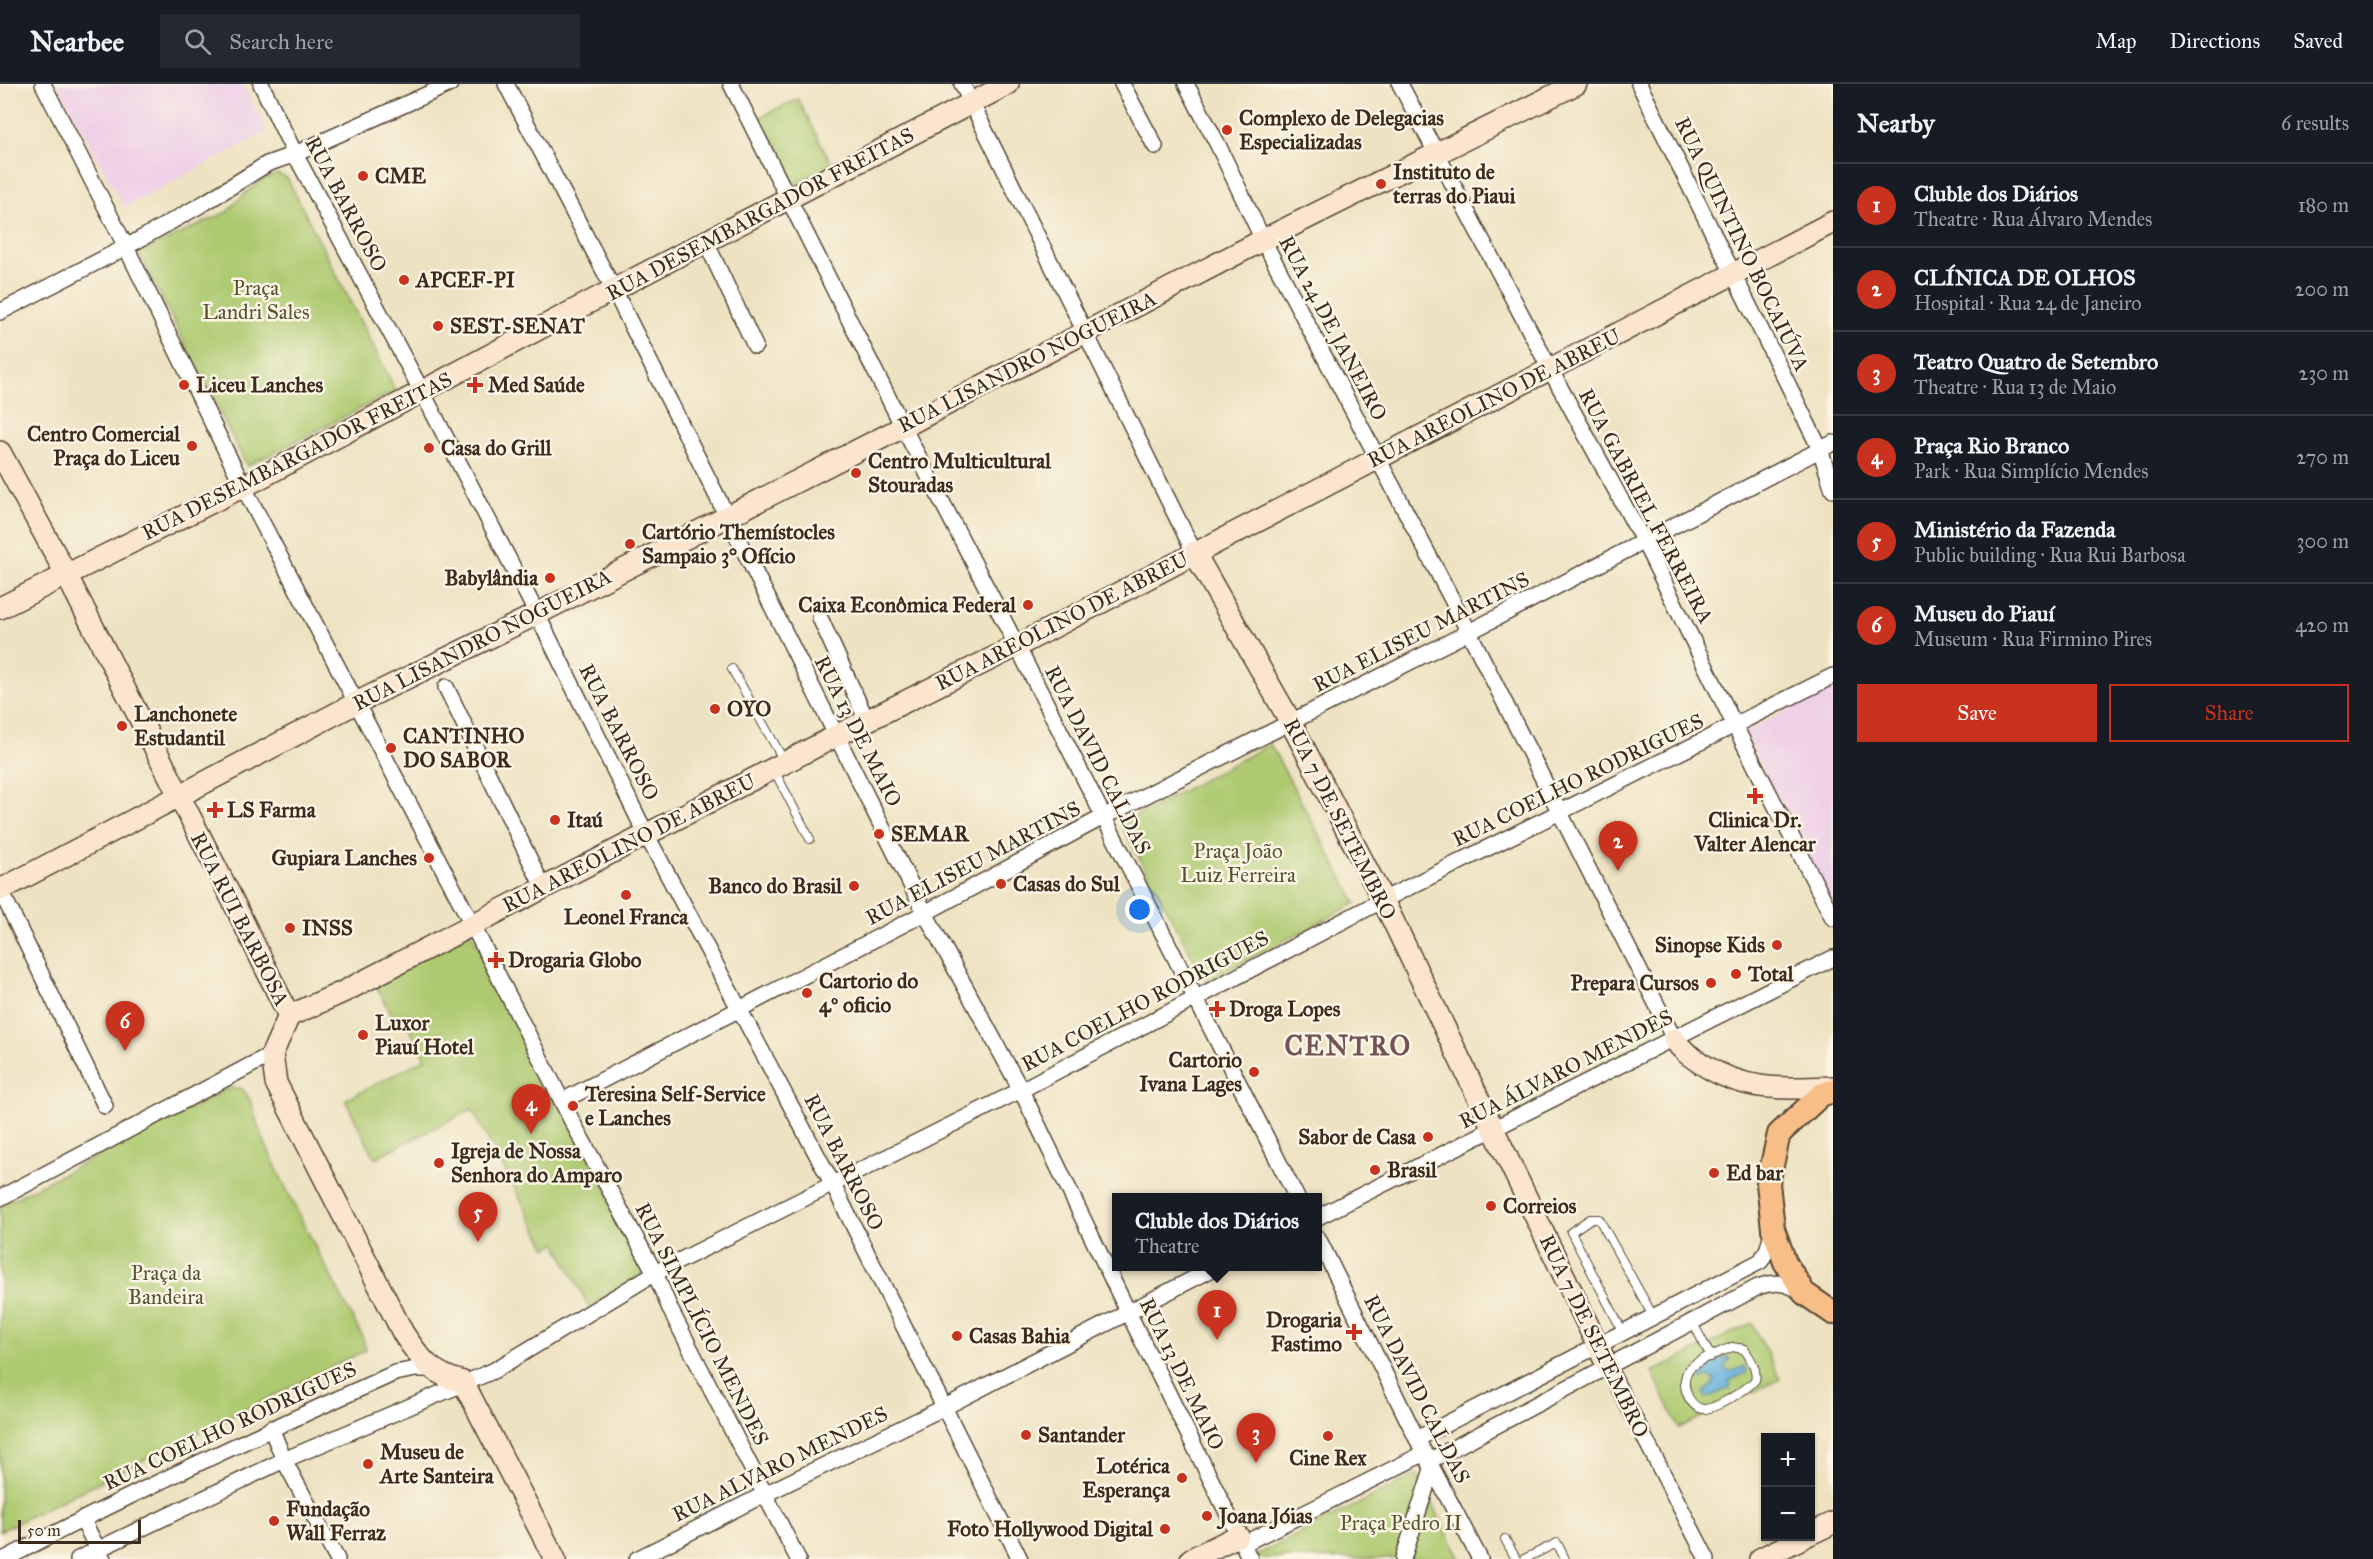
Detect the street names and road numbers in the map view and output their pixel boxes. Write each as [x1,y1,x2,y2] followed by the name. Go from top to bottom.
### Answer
[1669,112,1816,375] street label: RUA QUINTINO BOCAIÚVA
[602,122,918,306] street label: RUA DESEMBARGADOR FREITAS
[299,132,393,276] street label: RUA BARROSO
[1273,231,1393,425] street label: RUA 24 DE JANEIRO
[893,285,1161,439] street label: RUA LISANDRO NOGUEIRA
[1363,322,1625,473] street label: RUA AREOLINO DE ABREU
[137,366,457,546] street label: RUA DESEMBARGADOR FREITAS
[1573,384,1719,628] street label: RUA GABRIEL FERREIRA
[931,545,1193,696] street label: RUA AREOLINO DE ABREU
[348,563,616,717] street label: RUA LISANDRO NOGUEIRA
[1308,566,1534,698] street label: RUA ELISEU MARTINS
[809,651,907,811] street label: RUA 13 DE MAIO
[573,659,665,805] street label: RUA BARROSO
[1039,661,1157,859] street label: RUA DAVID CALDAS
[1448,708,1708,852] street label: RUA COELHO RODRIGUES
[1278,714,1402,924] street label: RUA 7 DE SETEMBRO
[498,767,760,918] street label: RUA AREOLINO DE ABREU
[861,795,1085,931] street label: RUA ELISEU MARTINS
[185,828,295,1010] street label: RUA RUI BARBOSA
[1017,925,1273,1077] street label: RUA COELHO RODRIGUES
[1455,1004,1677,1134] street label: RUA ÁLVARO MENDES
[798,1089,890,1235] street label: RUA BARROSO
[629,1198,776,1450] street label: RUA SIMPLÍCIO MENDES
[1534,1230,1654,1442] street label: RUA 7 DE SETEMBRO
[1358,1290,1476,1488] street label: RUA DAVID CALDAS
[1134,1294,1230,1454] street label: RUA 13 DE MAIO
[99,1356,361,1496] street label: RUA COELHO RODRIGUES
[668,1400,892,1528] street label: RUA ALVARO MENDES

